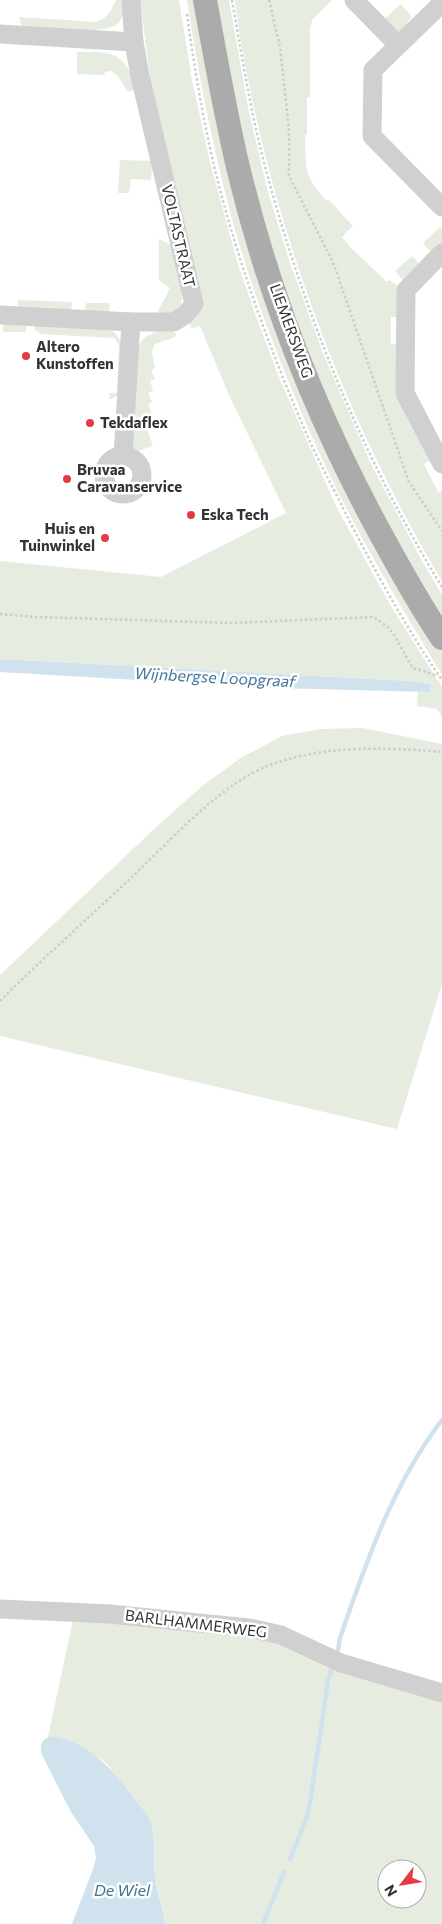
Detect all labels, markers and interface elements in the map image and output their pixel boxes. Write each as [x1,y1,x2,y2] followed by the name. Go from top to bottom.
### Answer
[158,182,200,289] street label: VOLTASTRAAT
[267,281,317,380] street label: LIEMERSWEG
[36,337,114,372] place label: Altero Kunstoffen
[20,350,32,362] marker: Altero Kunstoffen
[100,413,169,431] place label: Tekdaflex
[84,417,96,429] marker: Tekdaflex
[77,460,182,495] place label: Bruvaa Caravanservice
[61,473,73,485] marker: Bruvaa Caravanservice
[201,505,269,523] place label: Eska Tech
[185,509,197,521] marker: Eska Tech
[20,519,95,554] place label: Huis en Tuinwinkel
[99,532,111,544] marker: Huis en Tuinwinkel
[134,663,298,690] water label: Wijnbergse Loopgraaf
[124,1605,268,1641] street label: BARLHAMMERWEG
[377,1859,427,1909] north arrow
[94,1880,151,1899] water label: De Wiel
[380,1882,400,1900] text: N

